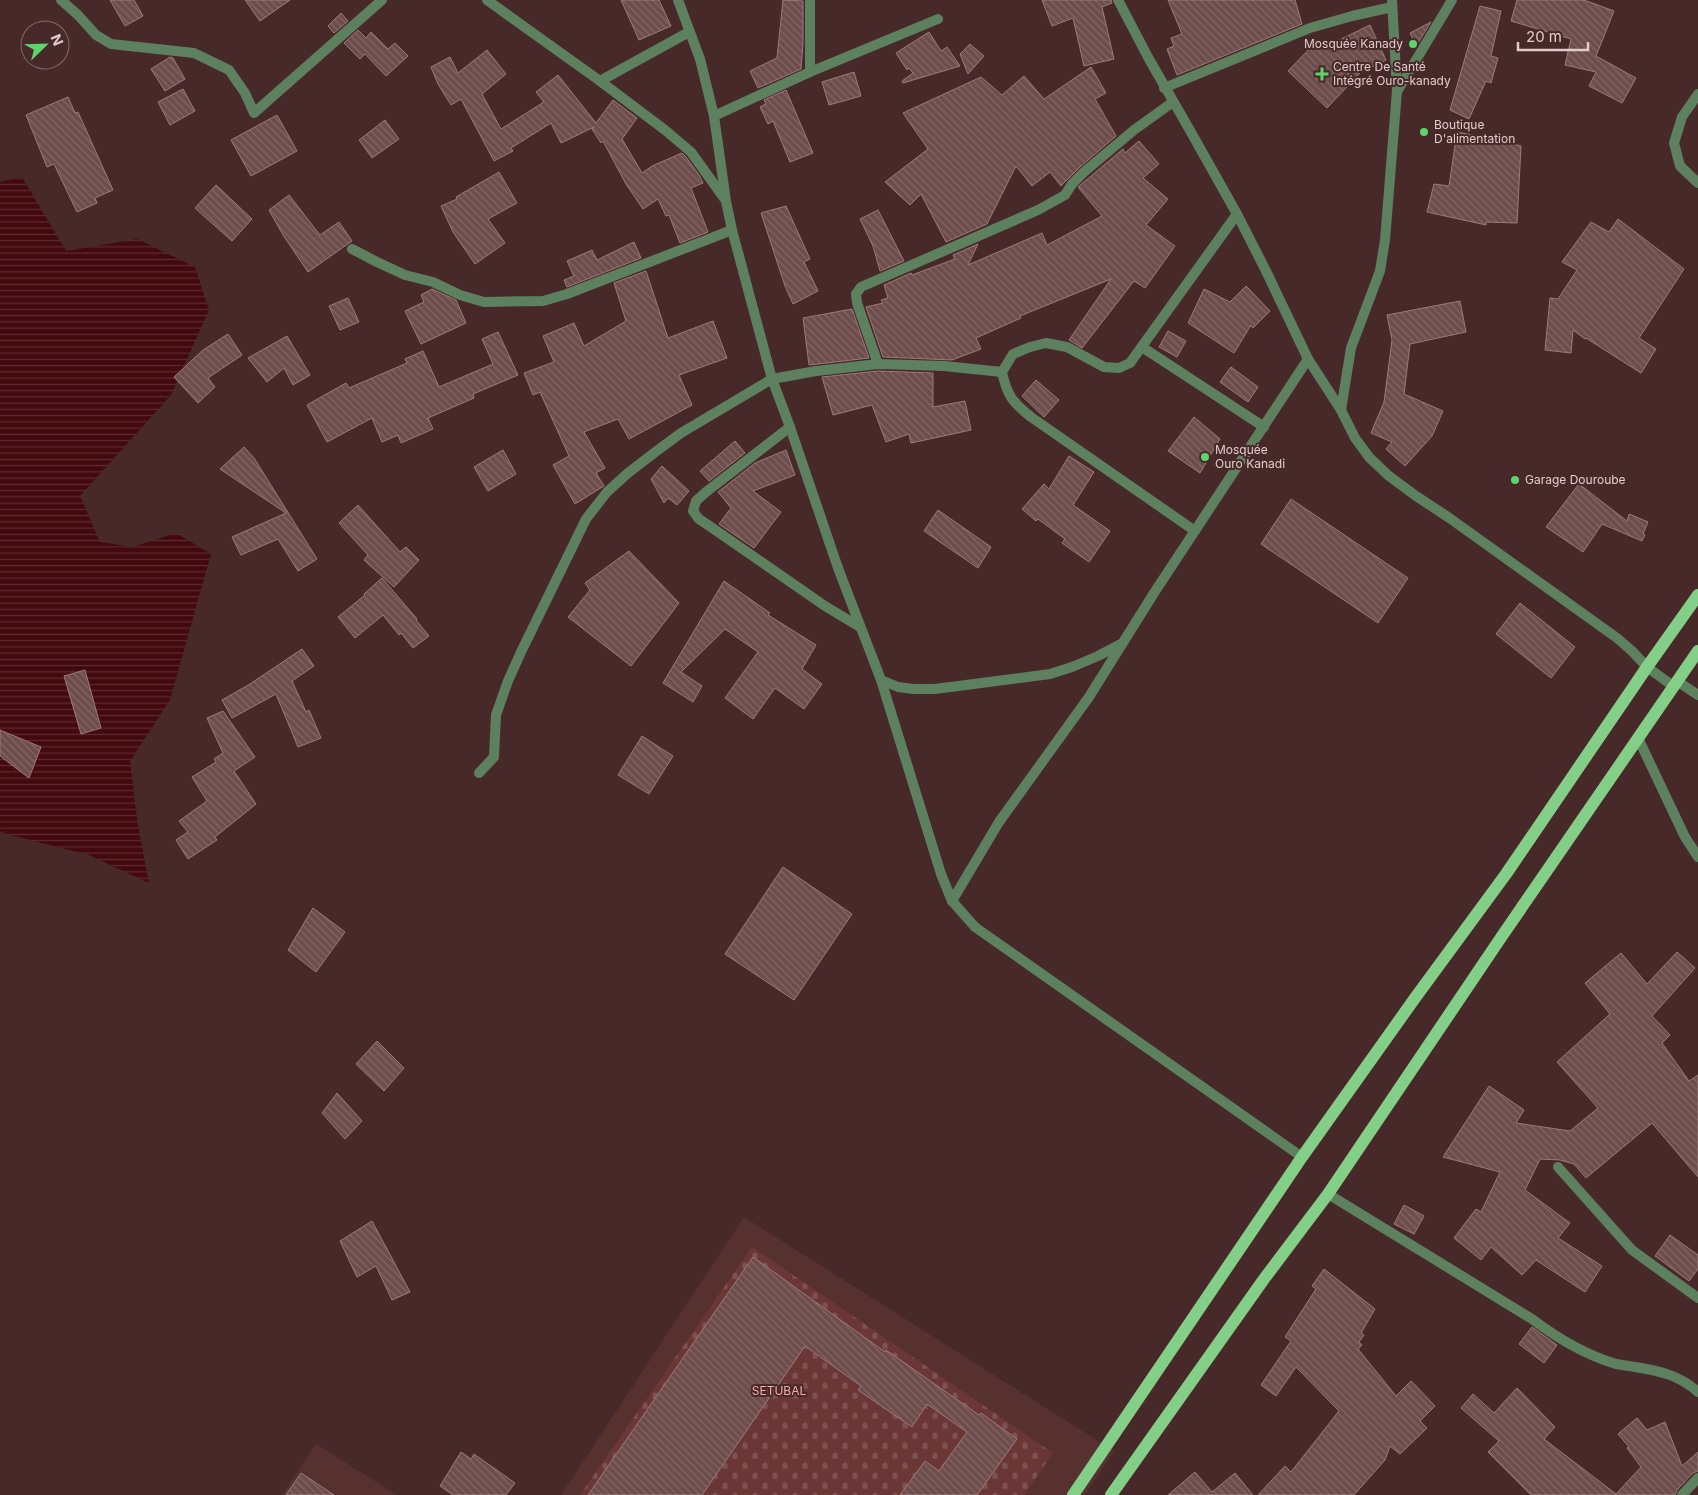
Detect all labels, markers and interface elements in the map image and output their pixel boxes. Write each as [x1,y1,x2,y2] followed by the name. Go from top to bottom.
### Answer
[20,20,70,70] north arrow
[1518,20,1588,52] scale bar
[1526,27,1562,46] text: 20 m
[48,31,67,48] text: N
[1304,36,1403,51] place label: Mosquée Kanady
[1407,38,1419,50] marker: Mosquée Kanady
[1333,59,1451,88] place label: Centre De Santé Intégré Ouro-kanady
[1315,67,1329,81] marker: Centre De Santé Intégré Ouro-kanady
[1434,117,1515,146] place label: Boutique D'alimentation
[1418,126,1430,138] marker: Boutique D'alimentation
[1215,442,1285,471] place label: Mosquée Ouro Kanadi
[1199,451,1211,463] marker: Mosquée Ouro Kanadi
[1525,472,1626,487] place label: Garage Douroube
[1509,474,1521,486] marker: Garage Douroube
[752,1383,806,1398] park label: SETUBAL

